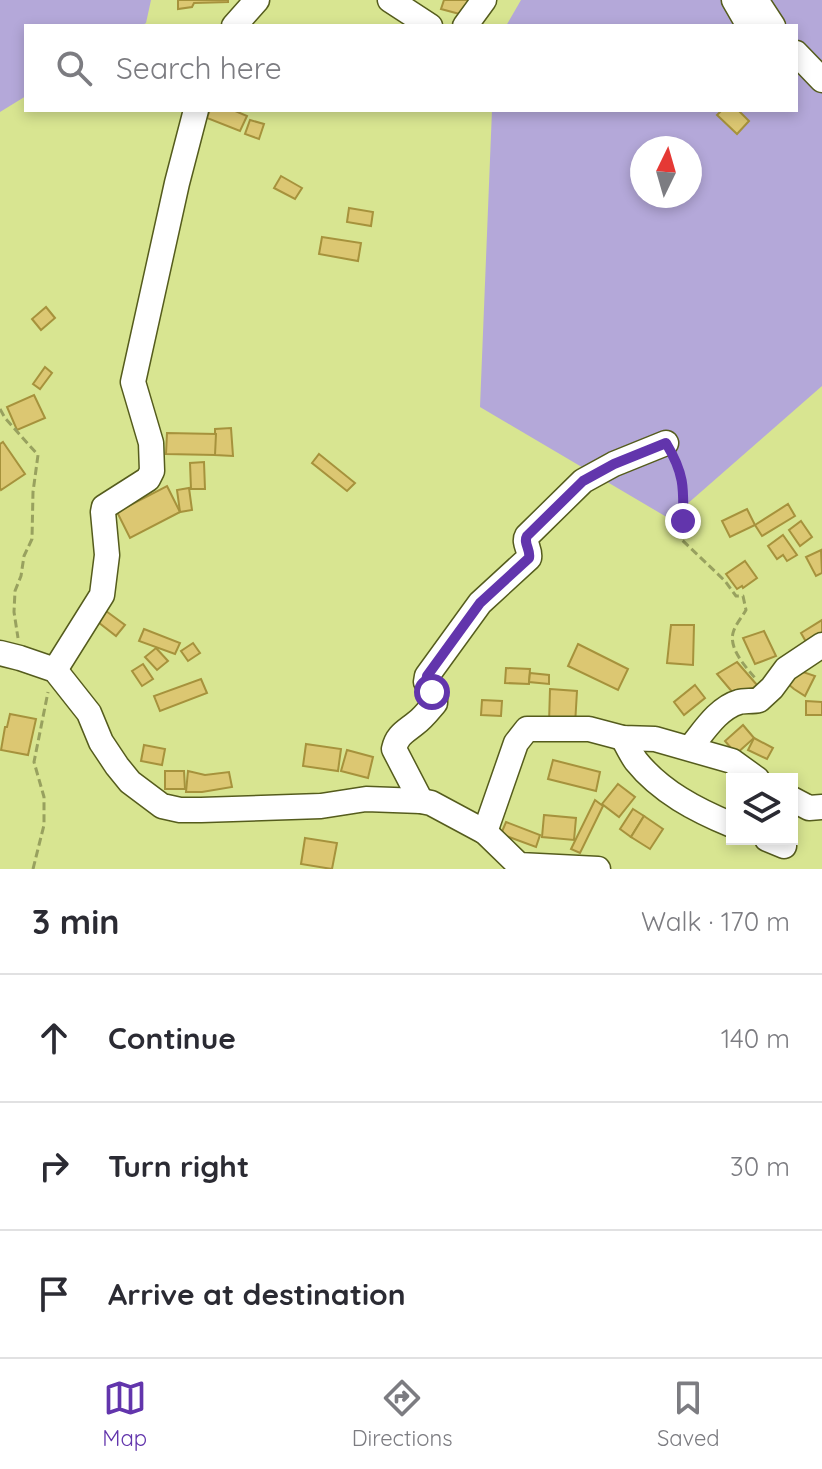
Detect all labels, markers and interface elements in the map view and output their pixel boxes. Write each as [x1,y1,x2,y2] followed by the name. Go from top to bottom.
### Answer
[24,24,798,112] search box
[52,46,96,90] icon: search
[116,49,282,87] text: Search here
[630,136,702,208] north arrow
[665,503,701,539] route end
[414,674,450,710] route start
[726,773,798,845] map controls
[726,773,798,845] button: layers
[32,900,119,943] text: 3 min
[641,905,790,938] text: Walk · 170 m
[32,1016,76,1060] icon: ahead
[108,1019,236,1057] text: Continue
[721,1022,790,1055] text: 140 m
[32,1144,76,1188] icon: right
[108,1147,249,1185] text: Turn right
[730,1150,790,1183] text: 30 m
[32,1272,76,1316] icon: arrive
[108,1275,406,1313] text: Arrive at destination
[102,1376,147,1452] tab: Map
[352,1376,452,1452] tab: Directions
[657,1376,720,1452] tab: Saved

